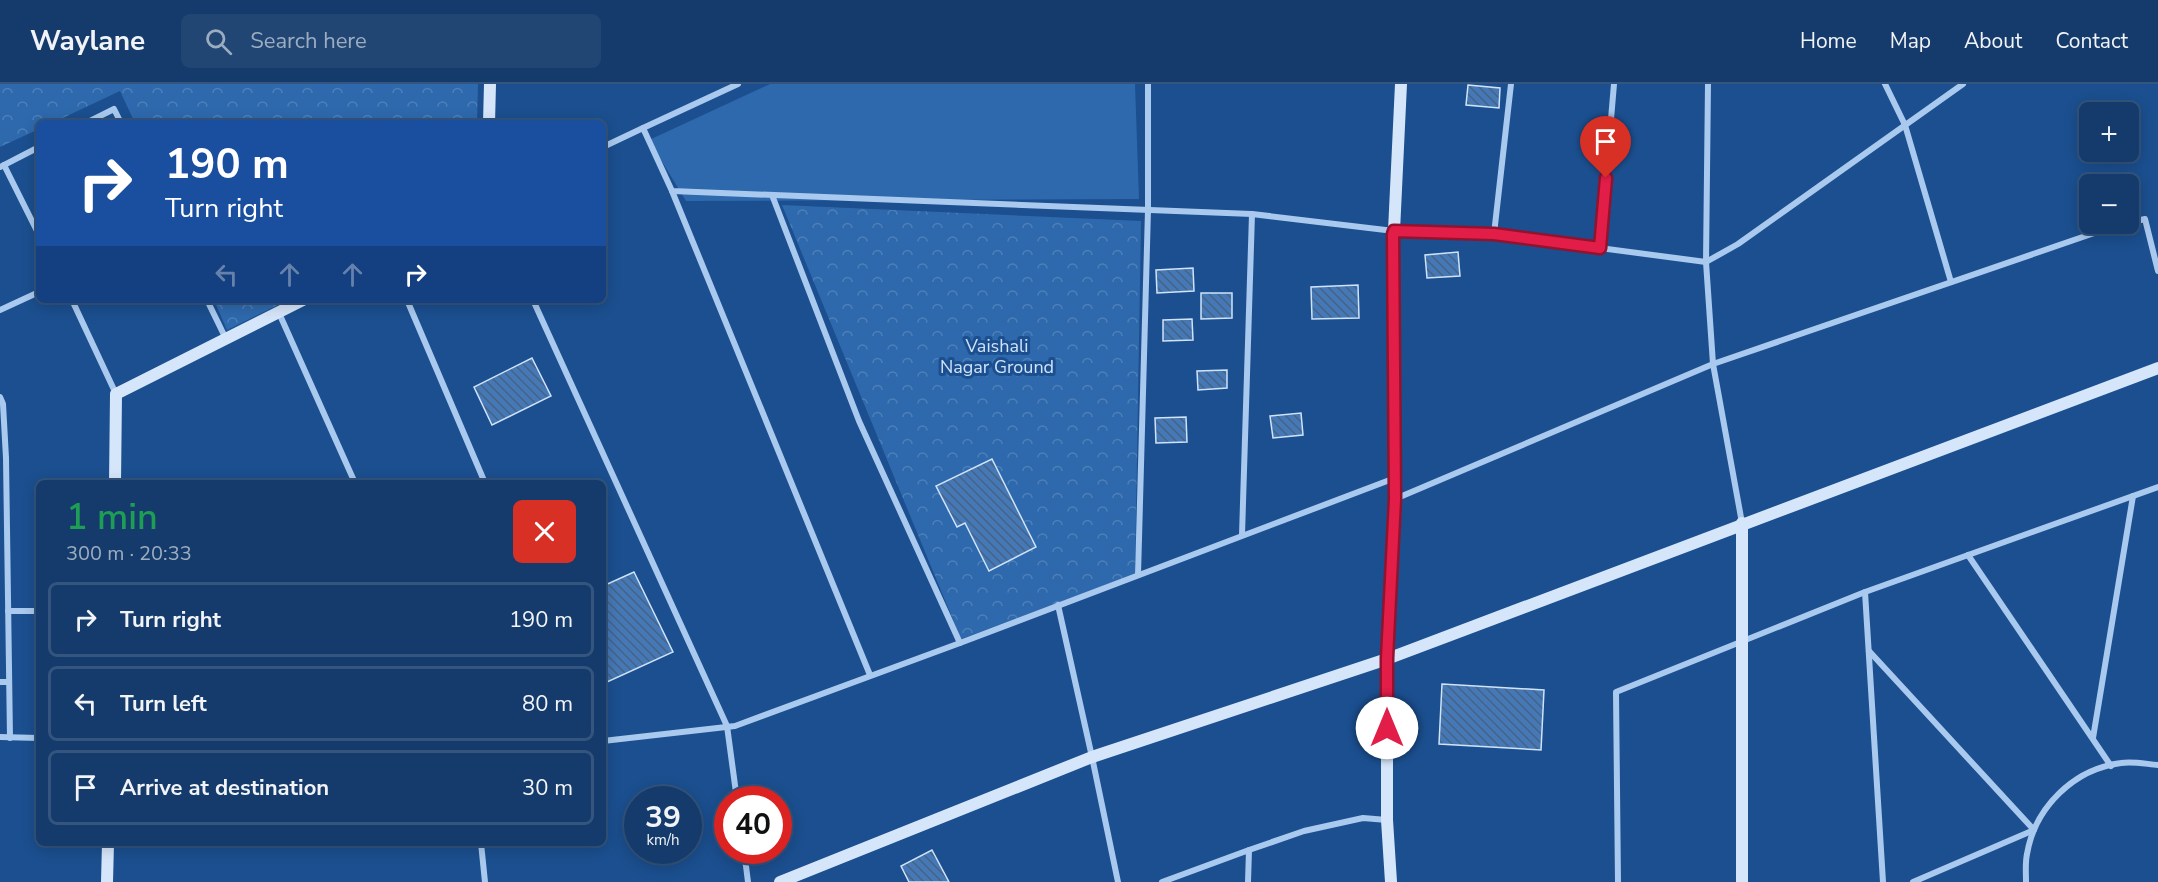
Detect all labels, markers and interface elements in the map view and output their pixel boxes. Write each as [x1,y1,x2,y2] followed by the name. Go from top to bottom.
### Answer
[181,14,601,68] search box
[30,22,145,60] text: Waylane
[202,25,235,58] icon: search
[250,26,367,56] text: Search here
[1800,27,1857,55] text: Home
[1890,27,1931,55] text: Map
[1964,27,2022,55] text: About
[2055,27,2128,55] text: Contact
[2079,102,2139,234] map controls
[2079,102,2139,162] button: +
[1580,116,1631,178] pin
[1589,125,1622,158] icon: arrive
[165,136,289,193] text: 190 m
[66,144,144,222] icon: right
[2079,174,2139,234] button: −
[165,190,283,227] text: Turn right
[210,258,243,291] icon: left
[273,258,306,291] icon: ahead
[336,258,369,291] icon: ahead
[399,258,432,291] icon: right
[940,334,1054,379] park label: Vaishali Nagar Ground
[66,493,158,542] text: 1 min
[513,500,576,563] button: close
[66,540,192,567] text: 300 m · 20:33
[69,603,102,636] icon: right
[120,605,221,635] text: Turn right
[509,605,573,635] text: 190 m
[69,687,102,720] icon: left
[120,689,207,719] text: Turn left
[522,689,573,719] text: 80 m
[1355,696,1419,760] position arrow
[69,771,102,804] icon: arrive
[120,773,329,803] text: Arrive at destination
[522,773,573,803] text: 30 m
[714,786,792,864] speed limit sign: 40
[645,797,681,838] text: 39
[646,830,680,850] text: km/h

